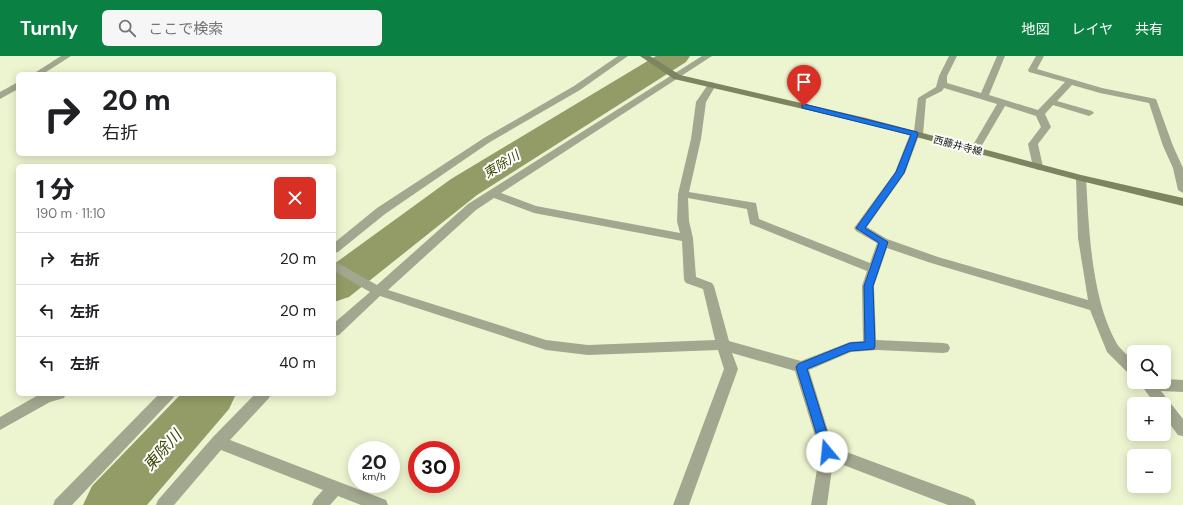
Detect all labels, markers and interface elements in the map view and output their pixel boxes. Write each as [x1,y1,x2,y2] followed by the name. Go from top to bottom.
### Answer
[102,10,382,46] search box
[20,16,78,41] text: Turnly
[116,17,138,39] icon: search
[148,19,223,39] text: ここで検索
[1021,20,1049,38] text: 地図
[1071,20,1113,38] text: レイヤ
[1135,20,1163,38] text: 共有
[787,65,821,106] pin
[793,71,815,93] icon: arrive
[102,82,171,119] text: 20 m
[36,88,88,140] icon: right
[102,121,138,145] text: 右折
[932,133,984,158] street label: 西藤井寺線
[480,146,524,182] water label: 東除川
[36,174,74,205] text: 1 分
[274,177,316,219] button: close
[36,205,105,222] text: 190 m · 11:10
[36,248,58,270] icon: right
[280,249,316,269] text: 20 m
[70,250,100,270] text: 右折
[36,300,58,322] icon: left
[280,301,316,321] text: 20 m
[70,302,100,322] text: 左折
[1127,345,1171,493] map controls
[1127,345,1171,389] button: search
[36,352,58,374] icon: left
[279,353,316,373] text: 40 m
[70,354,100,374] text: 左折
[1127,397,1171,441] button: +
[139,424,188,475] water label: 東除川
[806,431,848,473] position arrow
[408,441,460,493] speed limit sign: 30
[361,449,387,475] text: 20
[1127,449,1171,493] button: −
[362,470,386,483] text: km/h

